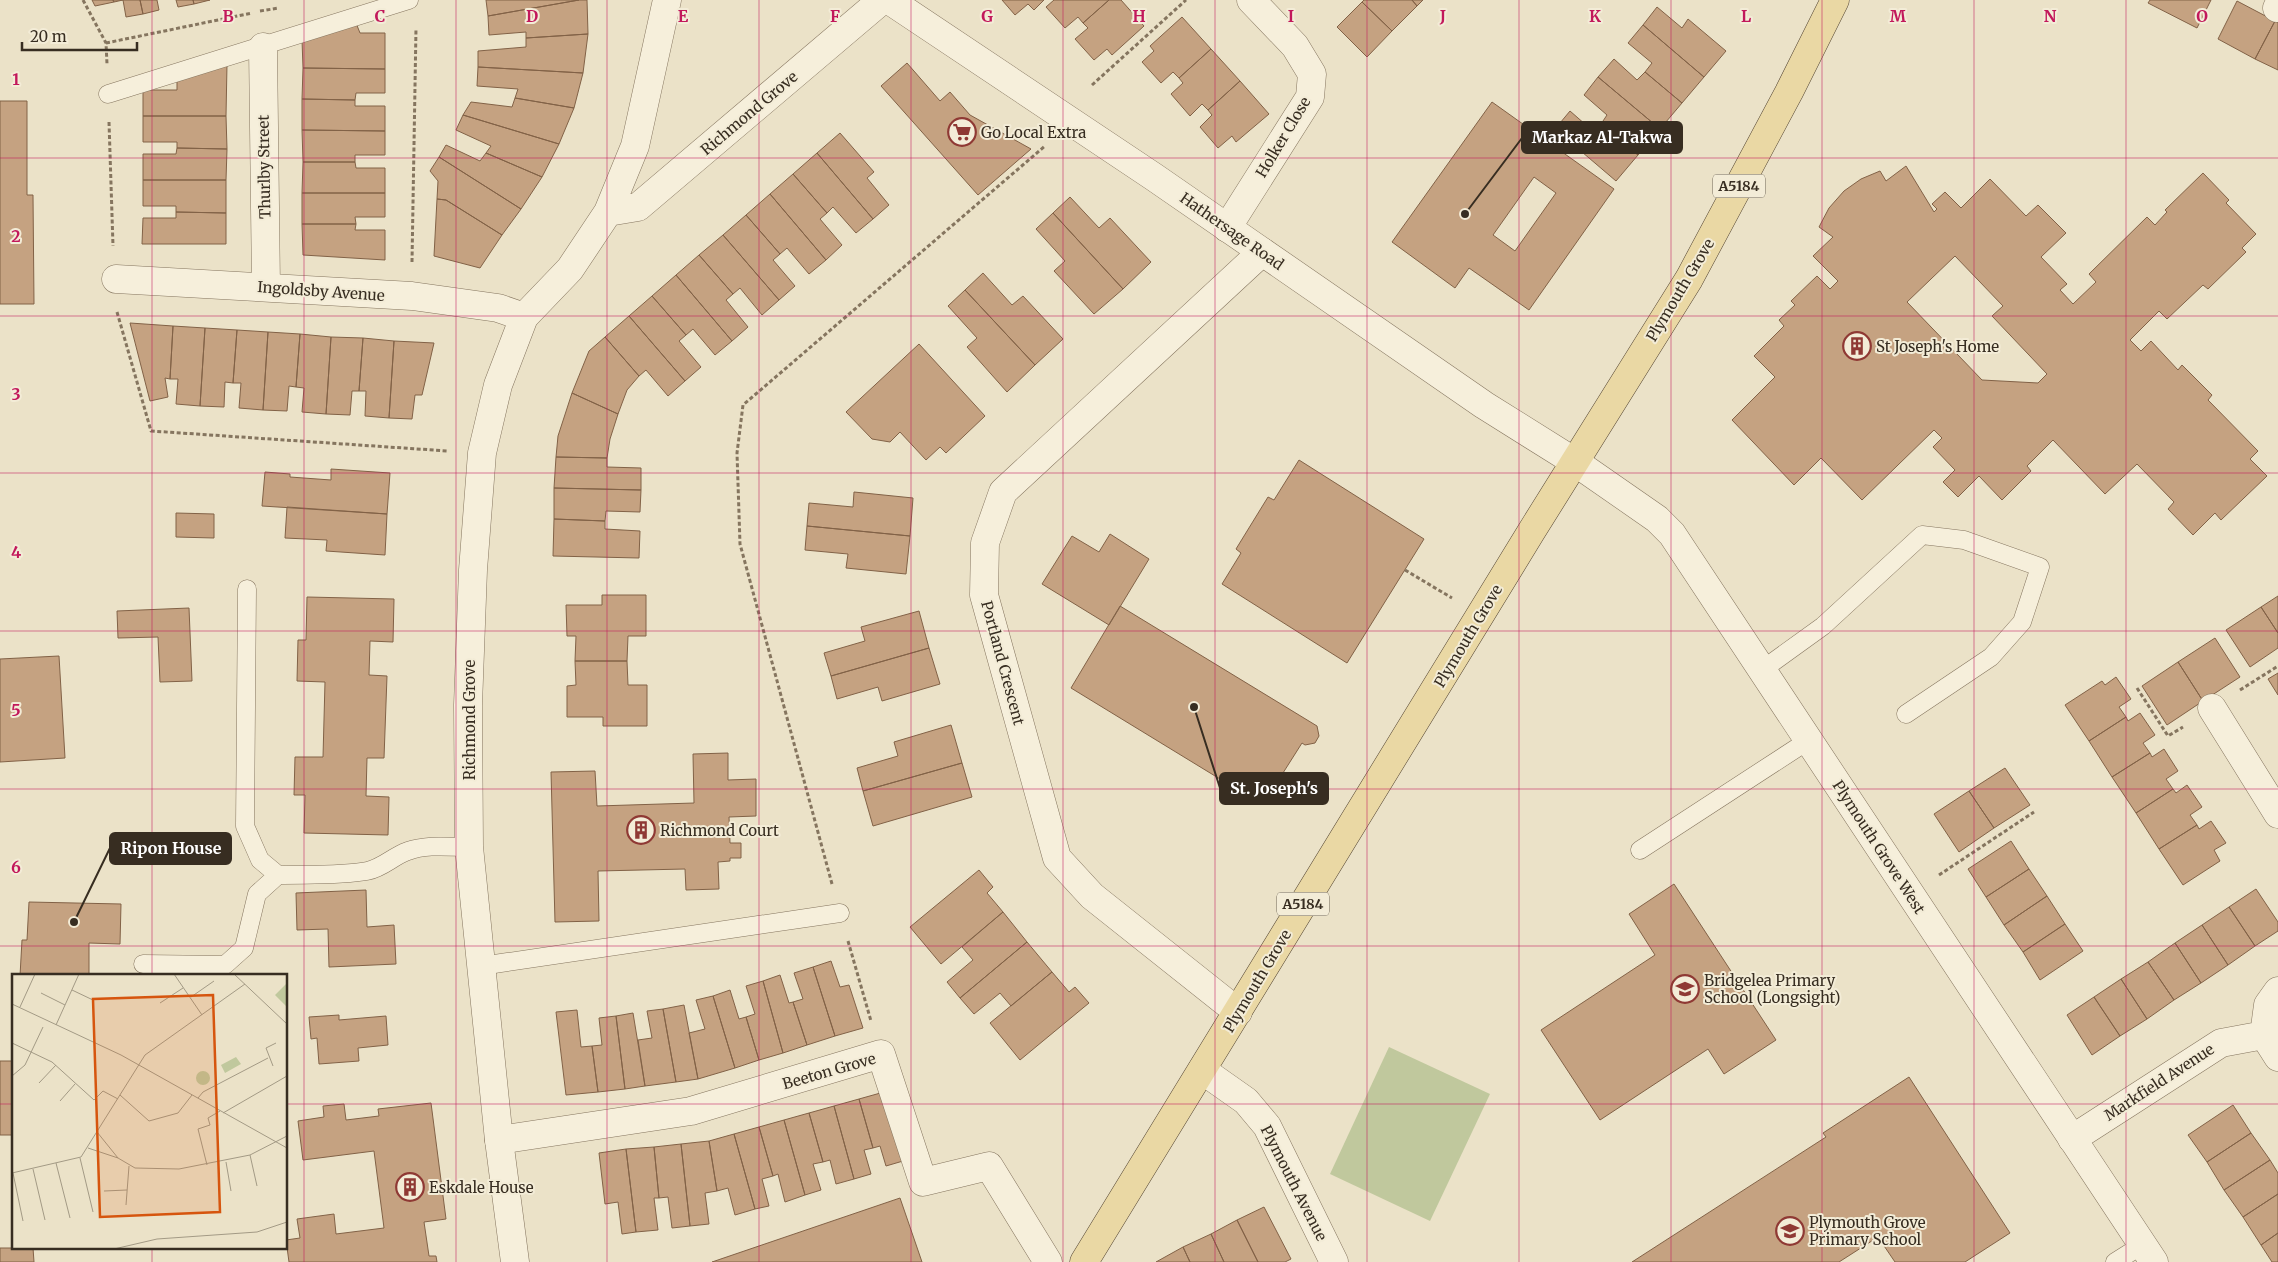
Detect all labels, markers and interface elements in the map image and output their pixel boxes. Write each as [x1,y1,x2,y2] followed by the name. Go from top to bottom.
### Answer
[222,6,234,26] text: B
[375,6,385,26] text: C
[526,6,538,26] text: D
[678,6,689,26] text: E
[830,6,840,26] text: F
[981,6,993,26] text: G
[1132,6,1146,26] text: H
[1288,6,1294,26] text: I
[1439,6,1446,26] text: J
[1589,6,1601,26] text: K
[1741,6,1751,26] text: L
[1890,6,1907,26] text: M
[2044,6,2057,26] text: N
[2196,6,2208,26] text: O
[22,20,138,52] scale bar
[30,27,67,46] text: 20 m
[697,67,801,159] street label: Richmond Grove
[12,69,20,89] text: 1
[1251,93,1315,181] street label: Holker Close
[254,115,274,219] street label: Thurlby Street
[947,117,977,147] supermarket icon: Go Local Extra
[1522,122,1682,153] callout: Markaz Al-Takwa
[981,123,1086,142] place label: Go Local Extra
[1532,127,1672,147] text: Markaz Al-Takwa
[1713,175,1765,198] road number: A5184
[1176,188,1288,274] street label: Hathersage Road
[11,226,21,246] text: 2
[1642,235,1718,345] street label: Plymouth Grove
[257,277,385,305] street label: Ingoldsby Avenue
[1842,331,1872,361] building icon: St Joseph's Home
[1876,337,1999,356] place label: St Joseph's Home
[11,384,21,404] text: 3
[11,542,21,562] text: 4
[1430,581,1506,691] street label: Plymouth Grove
[977,599,1029,727] street label: Portland Crescent
[460,660,479,780] street label: Richmond Grove
[11,700,21,720] text: 5
[1220,773,1328,804] callout: St. Joseph's
[1829,777,1929,918] street label: Plymouth Grove West
[1230,778,1318,798] text: St. Joseph's
[626,815,656,845] building icon: Richmond Court
[660,821,779,840] place label: Richmond Court
[110,833,231,864] callout: Ripon House
[121,838,222,858] text: Ripon House
[11,857,21,877] text: 6
[1277,892,1329,916] road number: A5184
[1219,926,1295,1036] street label: Plymouth Grove
[1704,971,1841,1007] place label: Bridgelea Primary School (Longsight)
[12,974,288,1250] inset map
[1670,974,1700,1004] school or university icon: Bridgelea Primary School (Longsight)
[2100,1039,2218,1125] street label: Markfield Avenue
[780,1049,878,1093] street label: Beeton Grove
[1257,1122,1331,1244] street label: Plymouth Avenue
[395,1172,425,1202] building icon: Eskdale House
[429,1178,534,1197] place label: Eskdale House
[1809,1213,1926,1249] place label: Plymouth Grove Primary School
[1775,1216,1805,1246] school or university icon: Plymouth Grove Primary School

